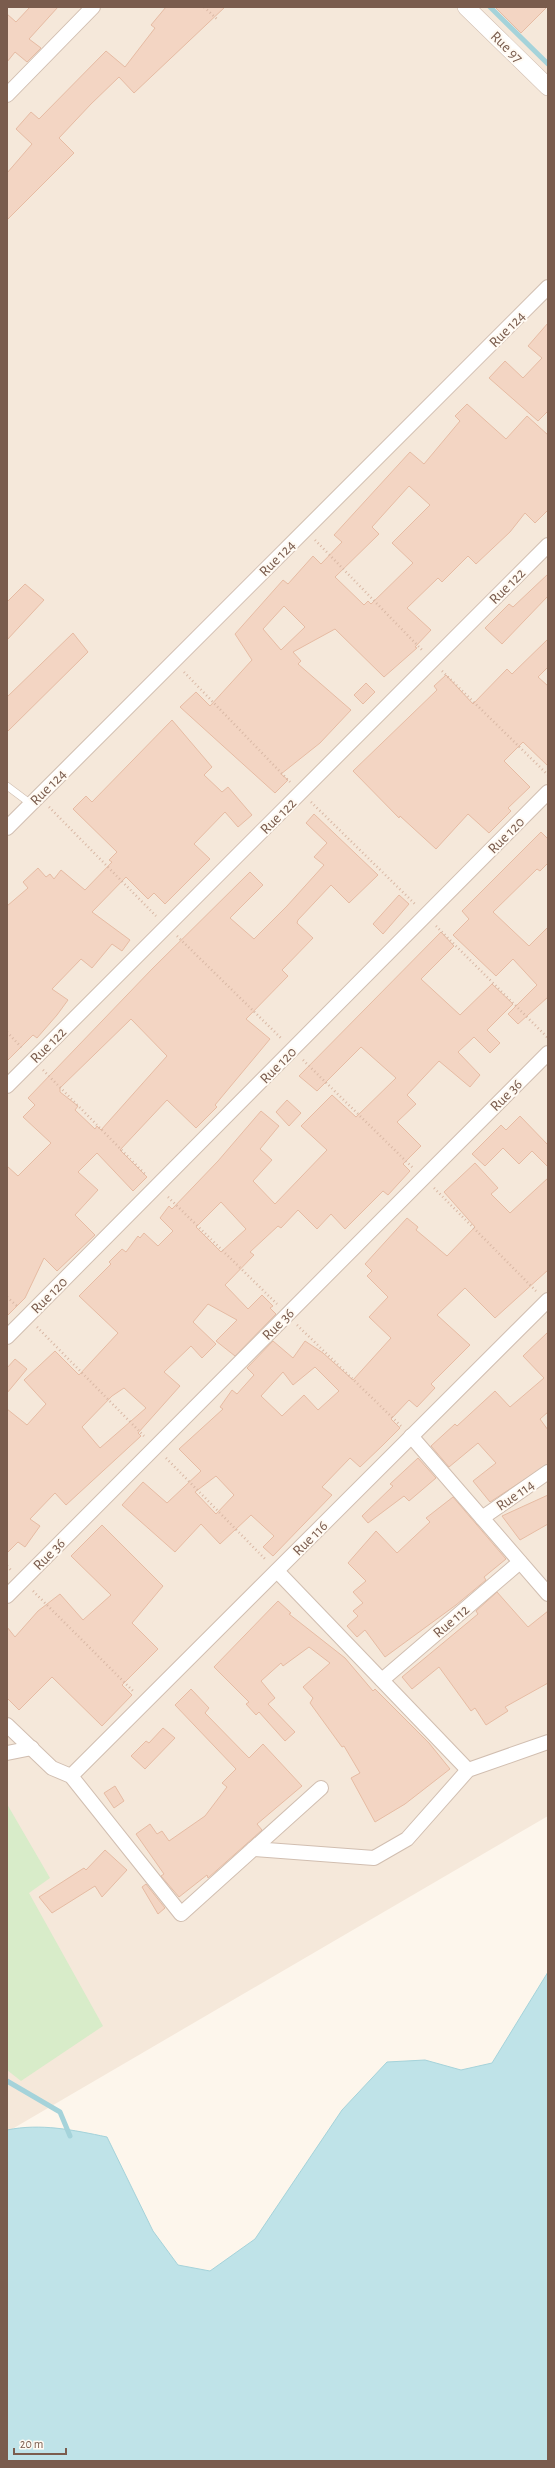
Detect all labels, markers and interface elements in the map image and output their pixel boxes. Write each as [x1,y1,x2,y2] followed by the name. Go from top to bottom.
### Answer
[488,29,526,66] street label: Rue 97
[486,308,528,350] street label: Rue 124
[256,537,298,579] street label: Rue 124
[487,565,528,607] street label: Rue 122
[27,766,69,808] street label: Rue 124
[258,795,299,837] street label: Rue 122
[485,814,528,857] street label: Rue 120
[28,1024,69,1066] street label: Rue 122
[257,1044,300,1087] street label: Rue 120
[488,1077,525,1114] street label: Rue 36
[28,1274,71,1317] street label: Rue 120
[260,1306,297,1343] street label: Rue 36
[494,1477,537,1514] street label: Rue 114
[290,1518,331,1559] street label: Rue 116
[31,1536,68,1573] street label: Rue 36
[430,1602,472,1641] street label: Rue 112
[14,2430,66,2456] scale bar
[20,2438,43,2450] text: 20 m

